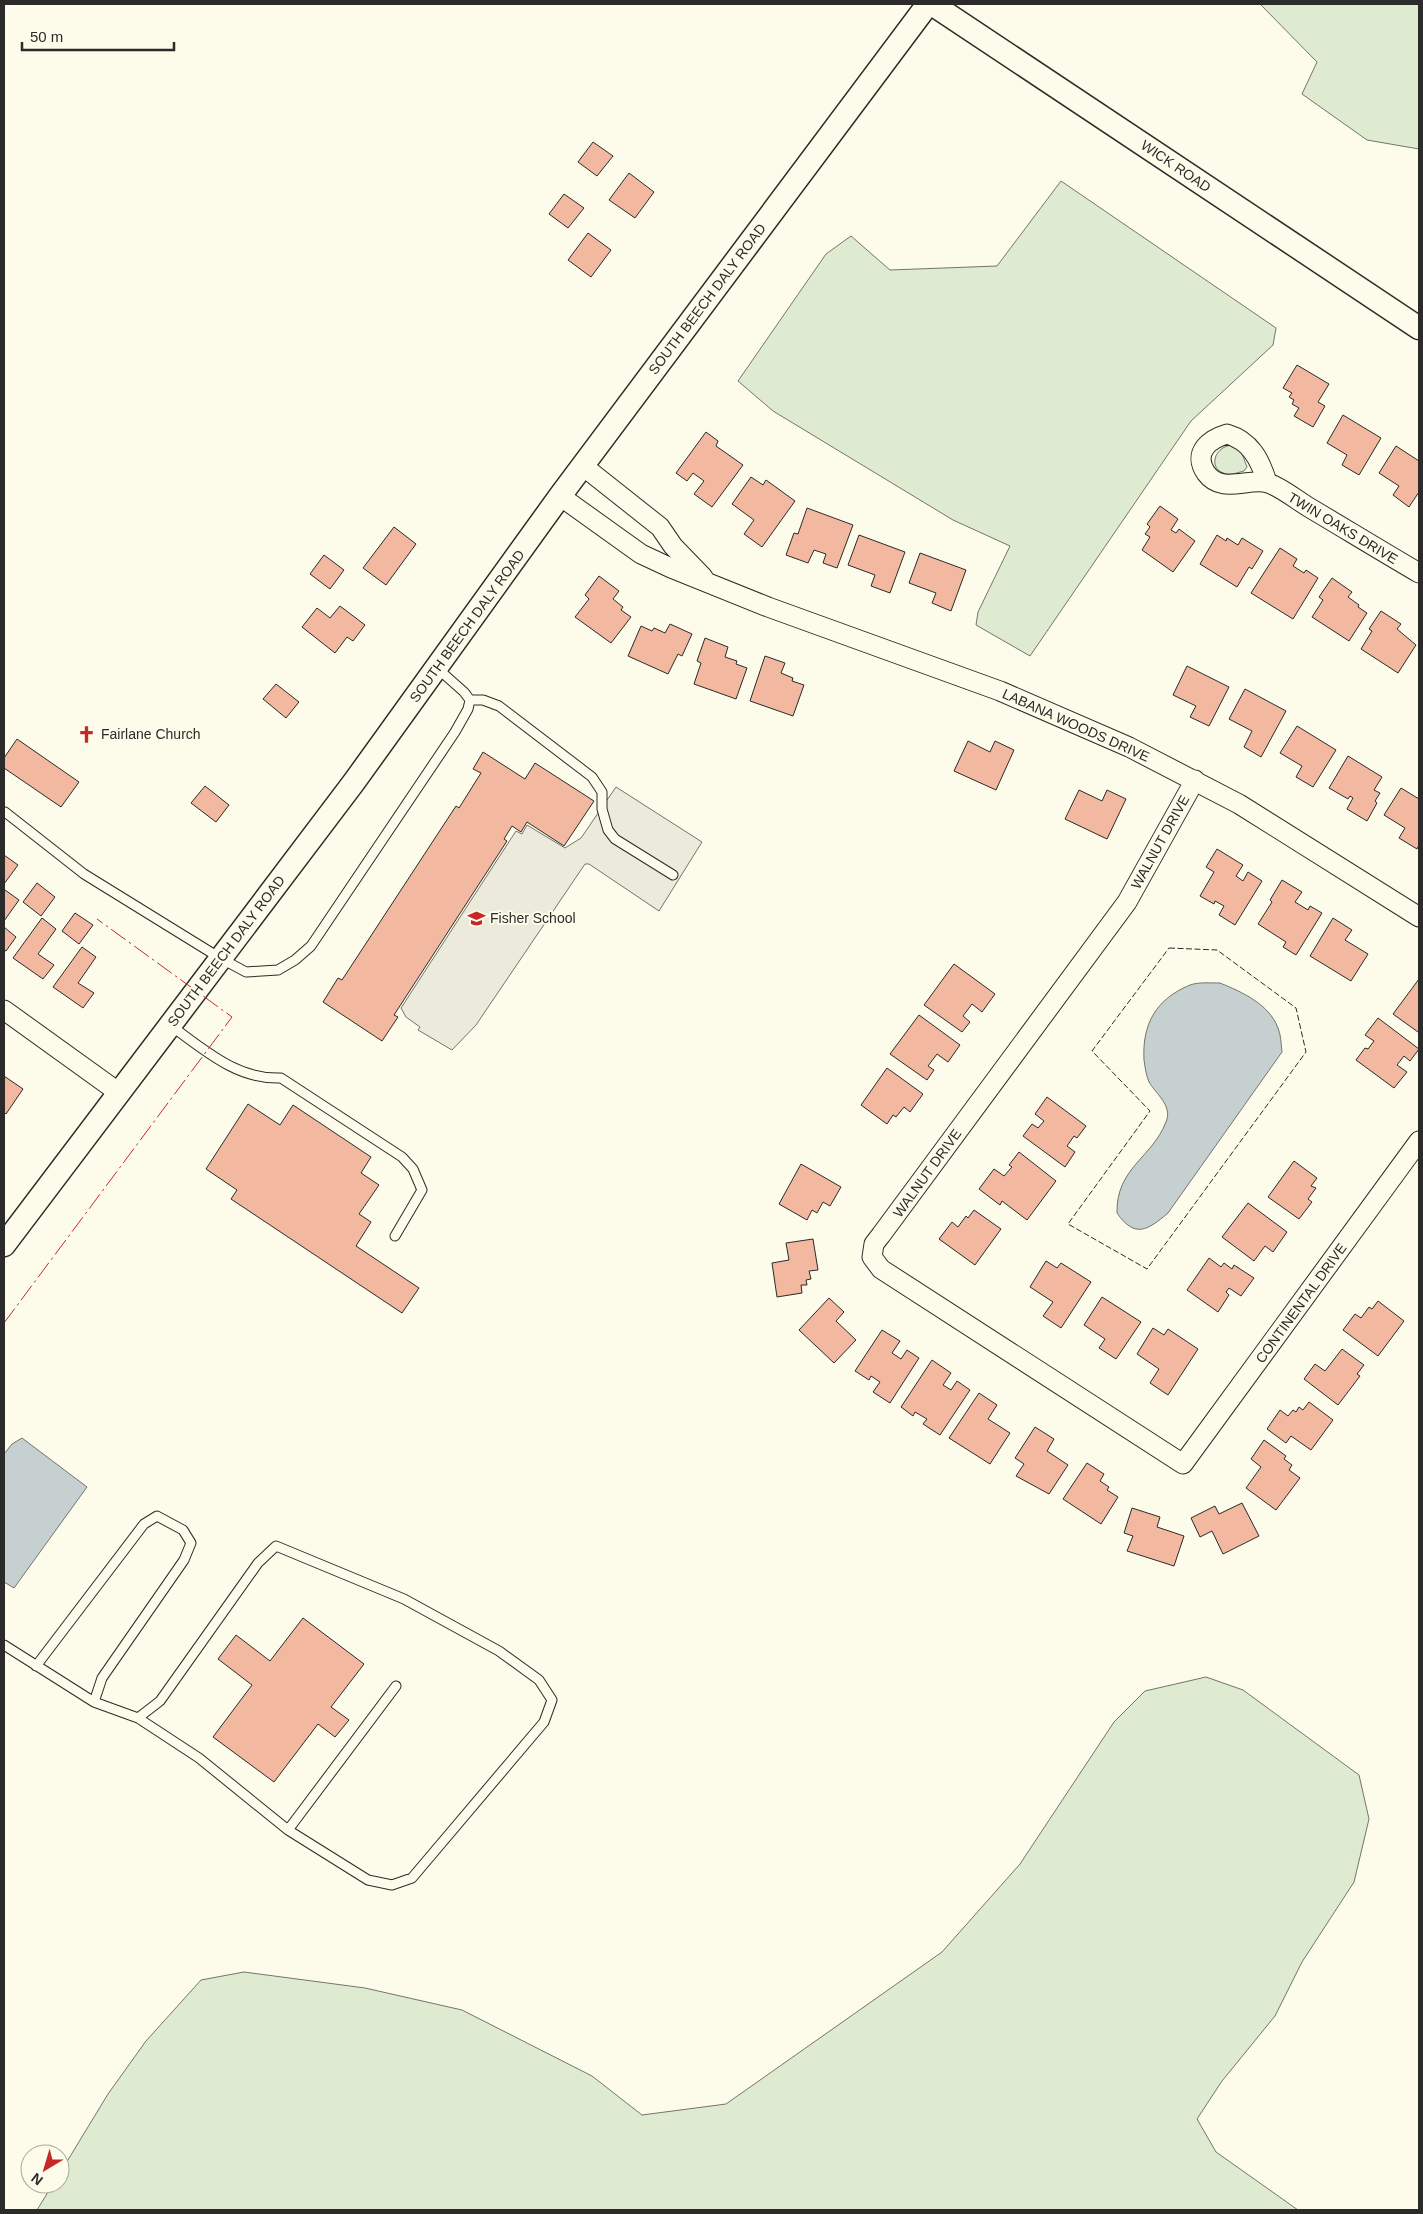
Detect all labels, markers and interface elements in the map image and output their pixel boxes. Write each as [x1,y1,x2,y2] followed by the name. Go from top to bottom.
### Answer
[22,20,175,52] scale bar
[30,28,63,45] text: 50 m
[1138,137,1214,195] street label: WICK ROAD
[645,220,769,378] street label: SOUTH BEECH DALY ROAD
[1285,489,1401,567] street label: TWIN OAKS DRIVE
[406,547,528,705] street label: SOUTH BEECH DALY ROAD
[1000,685,1152,765] street label: LABANA WOODS DRIVE
[77,724,97,744] church icon: Fairlane Church
[101,726,201,742] place label: Fairlane Church
[1128,792,1192,892] street label: WALNUT DRIVE
[164,872,288,1030] street label: SOUTH BEECH DALY ROAD
[466,908,486,928] school or university icon: Fisher School
[490,910,576,926] place label: Fisher School
[890,1126,964,1220] street label: WALNUT DRIVE
[1252,1240,1350,1366] street label: CONTINENTAL DRIVE
[20,2144,70,2194] north arrow
[28,2170,46,2189] text: N

